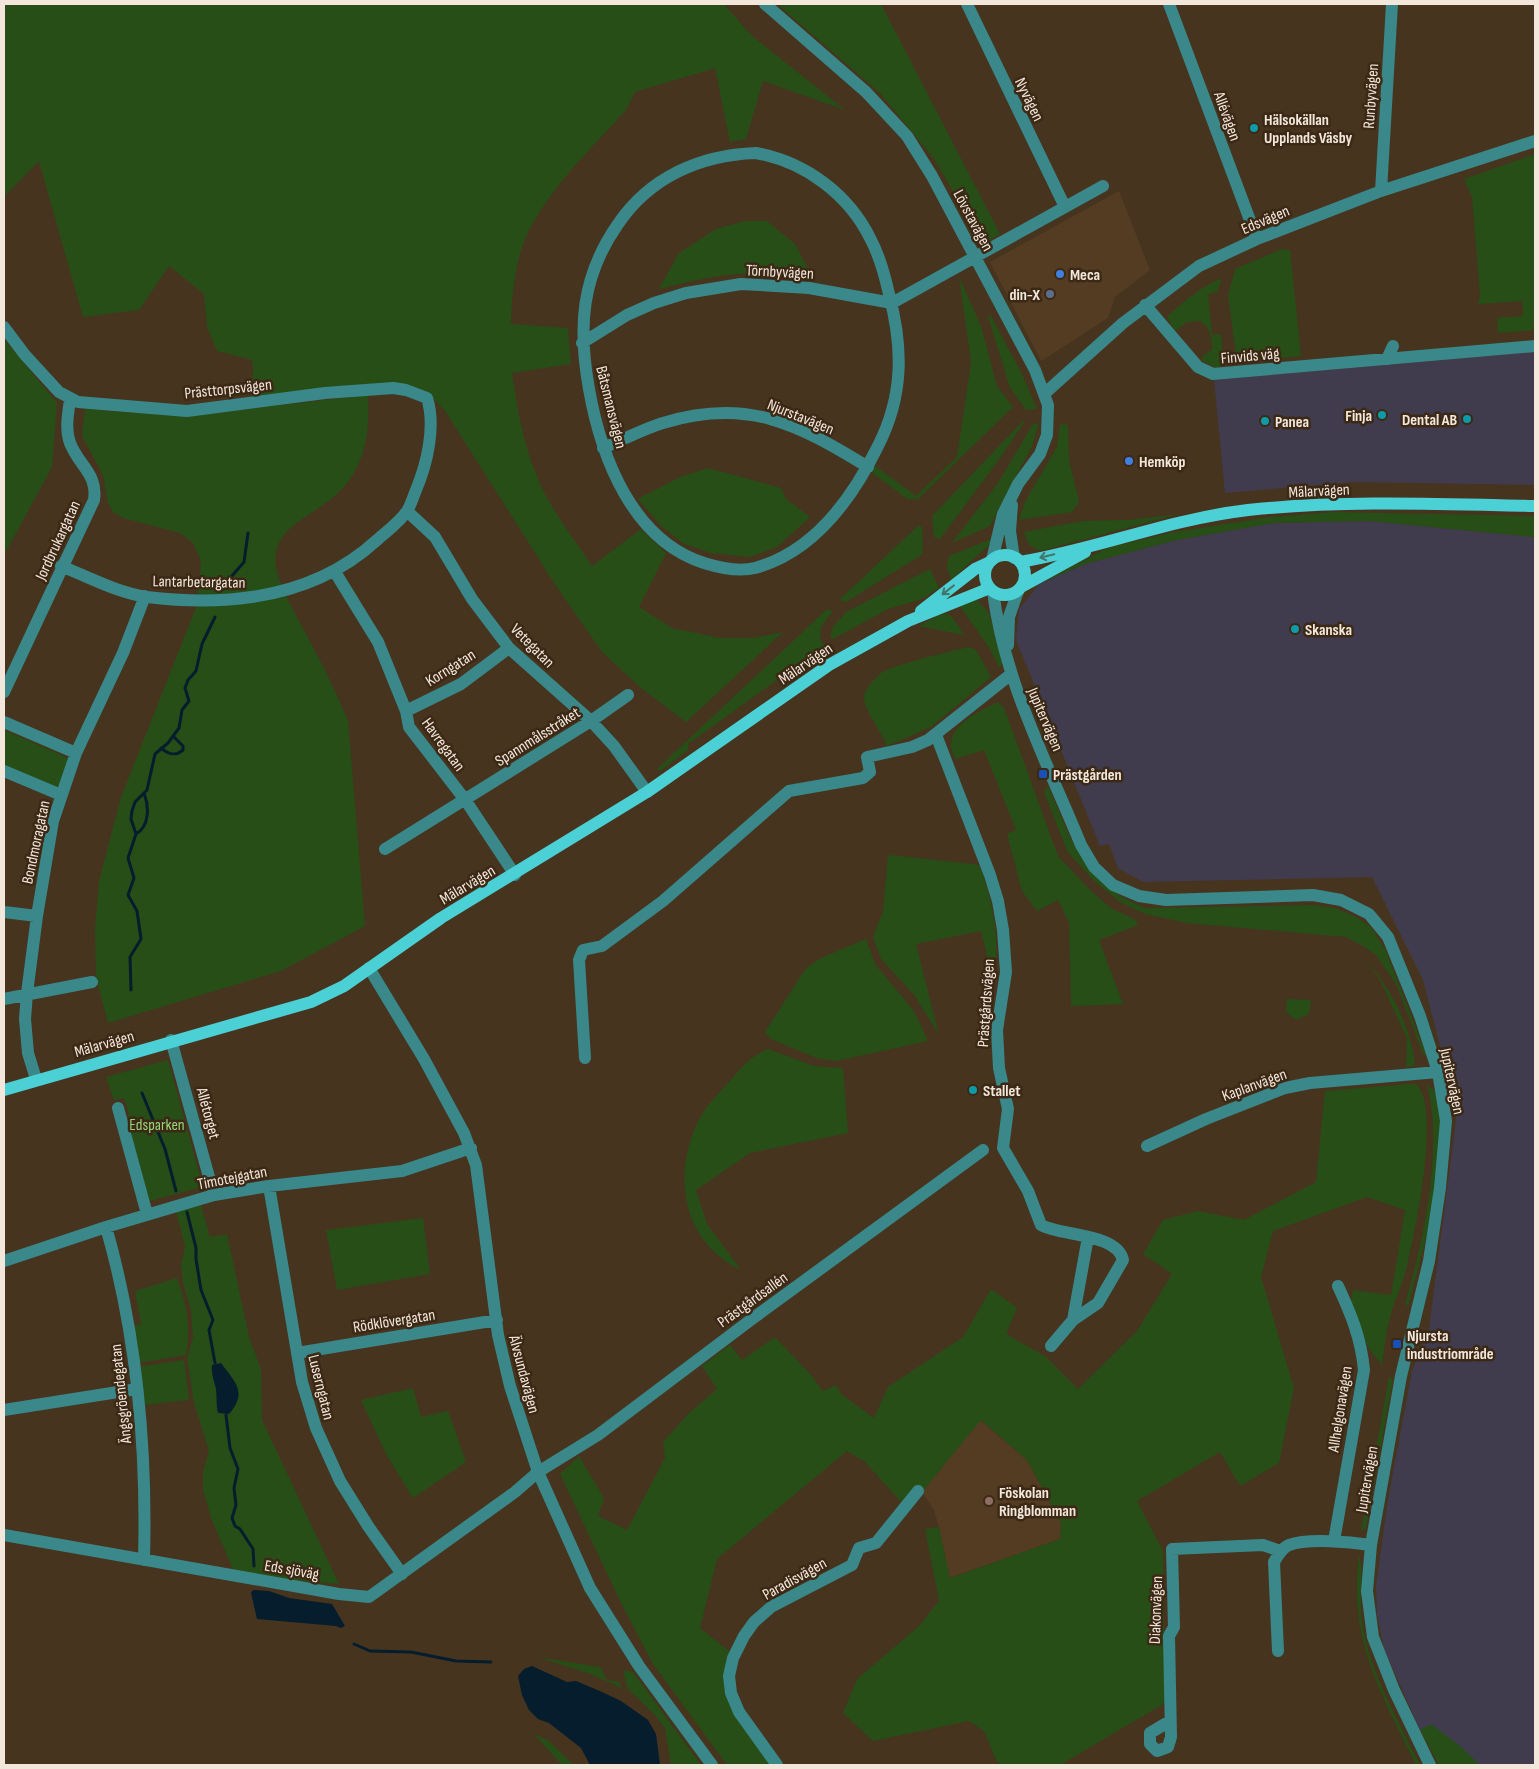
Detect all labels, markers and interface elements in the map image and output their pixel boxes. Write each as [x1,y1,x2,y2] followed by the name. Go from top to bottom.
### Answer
[1360,63,1383,129] street label: Runbyvägen
[1010,75,1047,125] street label: Nyvägen
[1209,88,1244,144] street label: Allévägen
[1264,111,1352,148] place label: Hälsokällan Upplands Väsby
[1248,122,1260,134] marker: Hälsokällan Upplands Väsby
[949,187,997,255] street label: Lövstavägen
[1239,202,1293,239] street label: Edsvägen
[746,261,814,284] street label: Törnbyvägen
[1070,266,1100,285] place label: Meca
[1054,268,1066,280] marker: Meca
[1010,286,1041,305] place label: din-X
[1044,288,1056,300] marker: din-X
[1220,344,1280,369] street label: Finvids väg
[591,364,630,451] street label: Båtsmansvägen
[183,375,273,404] street label: Prästtorpsvägen
[764,395,837,439] street label: Njurstavägen
[1345,407,1372,426] place label: Finja
[1376,409,1388,421] marker: Finja
[1402,411,1457,430] place label: Dental AB
[1275,413,1309,432] place label: Panea
[1461,413,1473,425] marker: Dental AB
[1259,415,1271,427] marker: Panea
[1139,453,1185,472] place label: Hemköp
[1123,455,1135,467] marker: Hemköp
[1288,480,1350,503] street label: Mälarvägen
[31,498,85,584] street label: Jordbrukargatan
[1039,552,1055,561] one-way arrow
[152,572,246,593] street label: Lantarbetargatan
[941,585,955,595] one-way arrow
[506,620,558,672] street label: Vetegatan
[1305,621,1352,640] place label: Skanska
[1289,623,1301,635] marker: Skanska
[775,639,837,689] street label: Mälarvägen
[422,646,479,691] street label: Korngatan
[1022,684,1066,754] street label: Jupitervägen
[492,704,584,771] street label: Spannmålsstråket
[417,715,468,775] street label: Havregatan
[1053,766,1122,785] place label: Prästgården
[1037,768,1049,780] marker: Prästgården
[18,799,55,886] street label: Bondmoragatan
[437,861,499,909] street label: Mälarvägen
[974,958,999,1048] street label: Prästgårdsvägen
[72,1027,136,1062] street label: Mälarvägen
[1435,1045,1468,1116] street label: Jupitervägen
[1220,1065,1290,1106] street label: Kaplanvägen
[983,1082,1021,1101] place label: Stallet
[967,1084,979,1096] marker: Stallet
[191,1085,224,1141] street label: Allétorget
[129,1116,185,1135] park label: Edsparken
[196,1162,269,1195] street label: Timotejgatan
[714,1268,792,1332] street label: Prästgårdsallén
[352,1306,437,1337] street label: Rödklövergatan
[1407,1327,1494,1364] place label: Njursta industriområde
[504,1332,543,1415] street label: Älvsundavägen
[1391,1338,1403,1350] marker: Njursta industriområde
[107,1343,136,1446] street label: Ängsgröendegatan
[303,1353,338,1422] street label: Luserngatan
[1324,1365,1357,1455] street label: Allhelgonavägen
[1352,1445,1383,1515] street label: Jupitervägen
[999,1484,1076,1521] place label: Föskolan Ringblomman
[983,1495,995,1507] marker: Föskolan Ringblomman
[759,1554,830,1605] street label: Paradisvägen
[263,1556,321,1585] street label: Eds sjöväg
[1146,1576,1167,1644] street label: Diakonvägen

